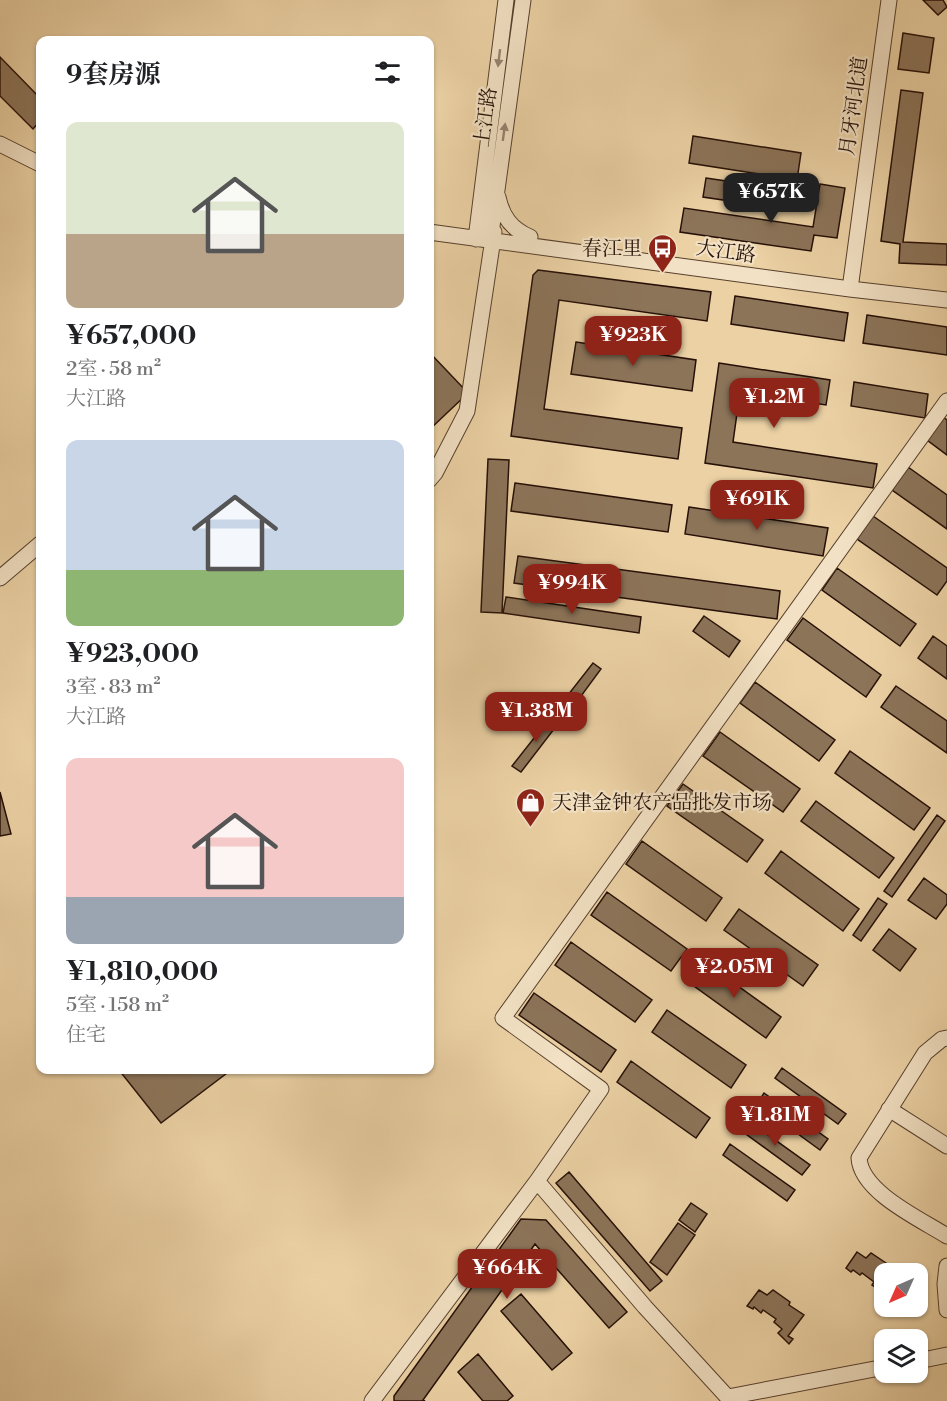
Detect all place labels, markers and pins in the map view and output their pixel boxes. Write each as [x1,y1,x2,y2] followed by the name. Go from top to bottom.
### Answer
[729,173,813,224] pin: ¥657K
[647,232,679,274] bus stop icon: 春江里
[582,237,642,262] place label: 春江里
[591,316,675,367] pin: ¥923K
[732,378,816,429] pin: ¥1.2M
[715,480,799,531] pin: ¥691K
[530,564,614,615] pin: ¥994K
[487,692,585,743] pin: ¥1.38M
[515,786,547,828] shop icon: 天津金钟农产品批发市场
[552,791,772,816] place label: 天津金钟农产品批发市场
[685,948,783,999] pin: ¥2.05M
[726,1096,824,1147] pin: ¥1.81M
[465,1249,549,1300] pin: ¥664K

